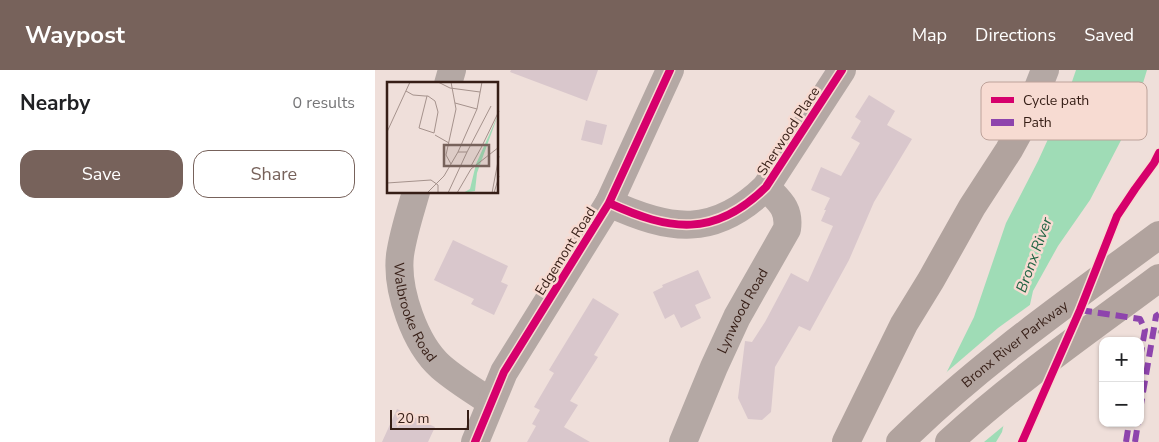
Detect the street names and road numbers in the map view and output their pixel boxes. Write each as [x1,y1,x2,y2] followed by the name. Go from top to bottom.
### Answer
[752,83,824,180] street label: Sherwood Place
[531,204,600,299] street label: Edgemont Road
[389,262,441,366] street label: Walbrooke Road
[712,265,773,357] street label: Lynwood Road
[957,296,1073,392] street label: Bronx River Parkway

